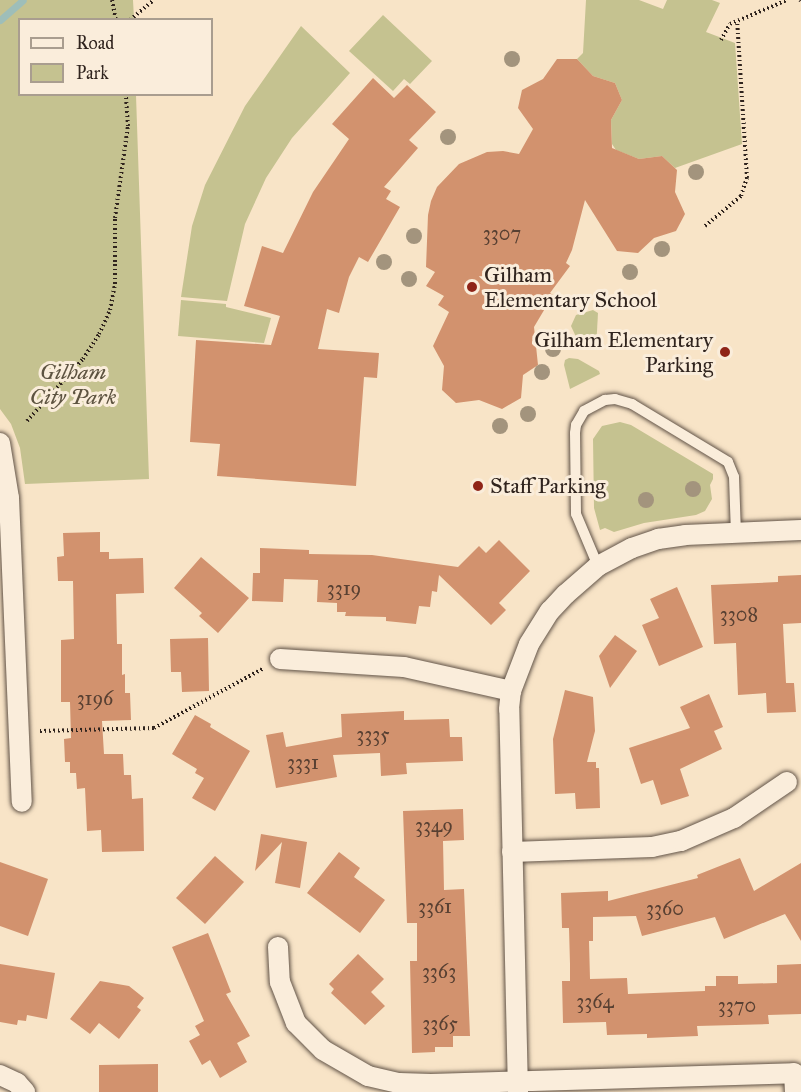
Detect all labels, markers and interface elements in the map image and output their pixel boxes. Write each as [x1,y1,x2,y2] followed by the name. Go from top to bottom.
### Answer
[18,18,213,96] legend
[76,32,114,54] text: Road
[76,62,109,84] text: Park
[483,221,521,245] house number: 3307
[484,261,657,312] place label: Gilham Elementary School
[465,280,479,294] marker: Gilham Elementary School
[534,326,713,378] place label: Gilham Elementary Parking
[718,345,732,359] marker: Gilham Elementary Parking
[30,358,116,410] park label: Gilham City Park
[490,473,606,499] place label: Staff Parking
[471,479,485,493] marker: Staff Parking
[327,576,361,600] house number: 3319
[720,602,758,626] house number: 3308
[77,686,113,710] house number: 3196
[356,722,390,746] house number: 3335
[287,750,319,774] house number: 3331
[415,813,453,837] house number: 3349
[418,894,452,918] house number: 3361
[646,896,684,920] house number: 3360
[422,959,456,983] house number: 3363
[576,989,614,1013] house number: 3364
[718,993,756,1017] house number: 3370
[422,1011,458,1035] house number: 3365

